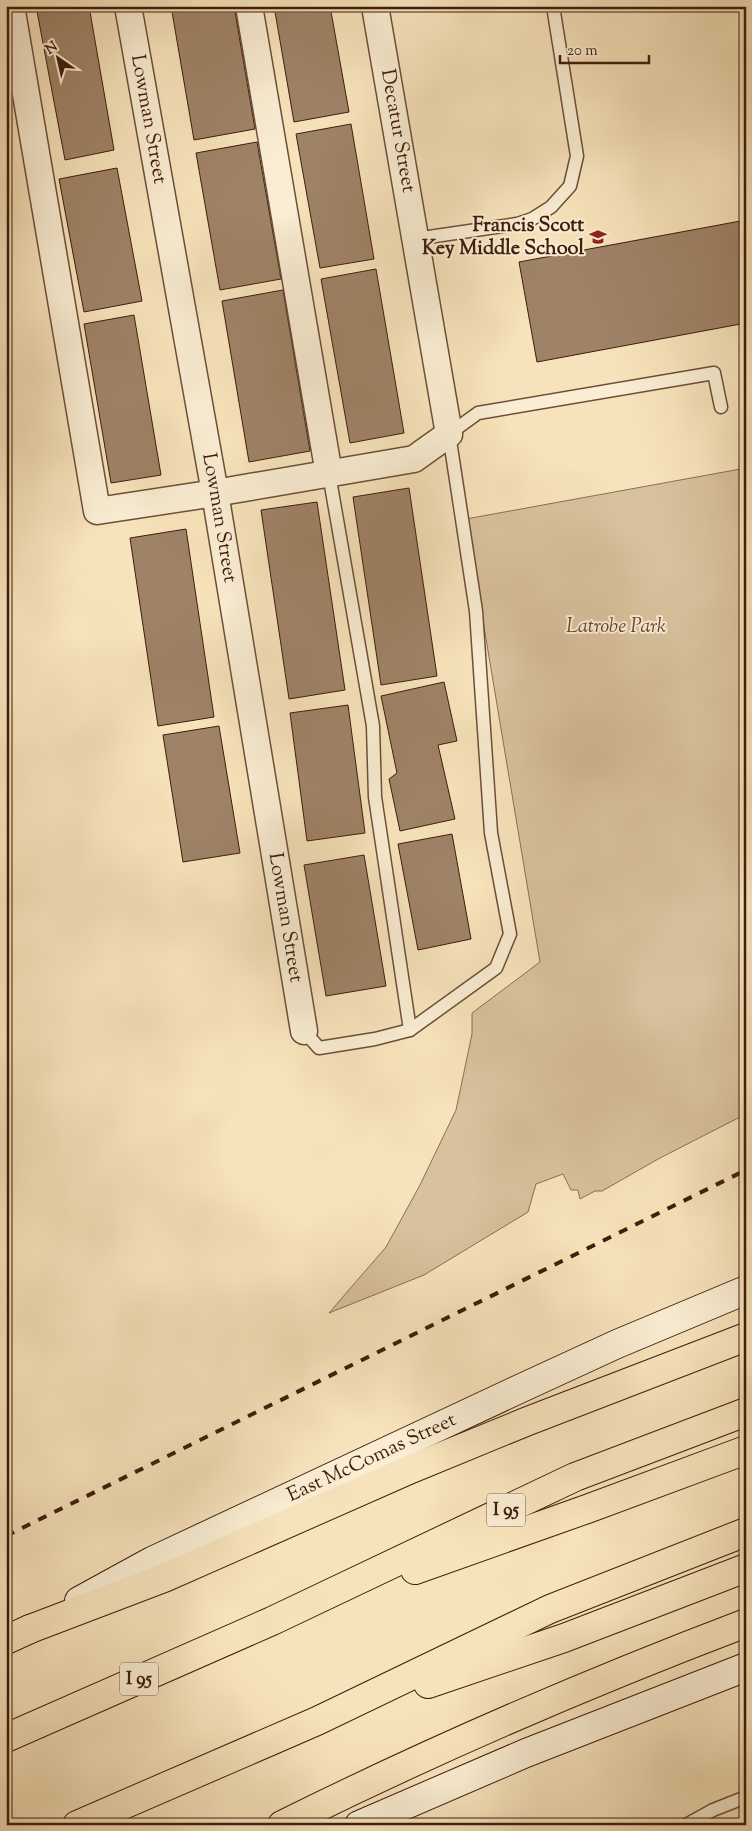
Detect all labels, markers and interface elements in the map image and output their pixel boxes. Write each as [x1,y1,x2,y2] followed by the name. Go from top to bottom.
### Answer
[32,32,82,82] north arrow
[560,32,648,64] scale bar
[42,37,62,60] text: N
[567,41,598,62] text: 20 m
[122,52,174,186] street label: Lowman Street
[372,67,422,195] street label: Decatur Street
[422,212,584,264] place label: Francis Scott Key Middle School
[588,227,608,247] school or university icon: Francis Scott Key Middle School
[194,451,244,585] street label: Lowman Street
[566,613,666,642] park label: Latrobe Park
[260,851,310,985] street label: Lowman Street
[283,1406,461,1510] street label: East McComas Street
[487,1494,525,1526] road number: I 95
[120,1662,158,1696] road number: I 95

